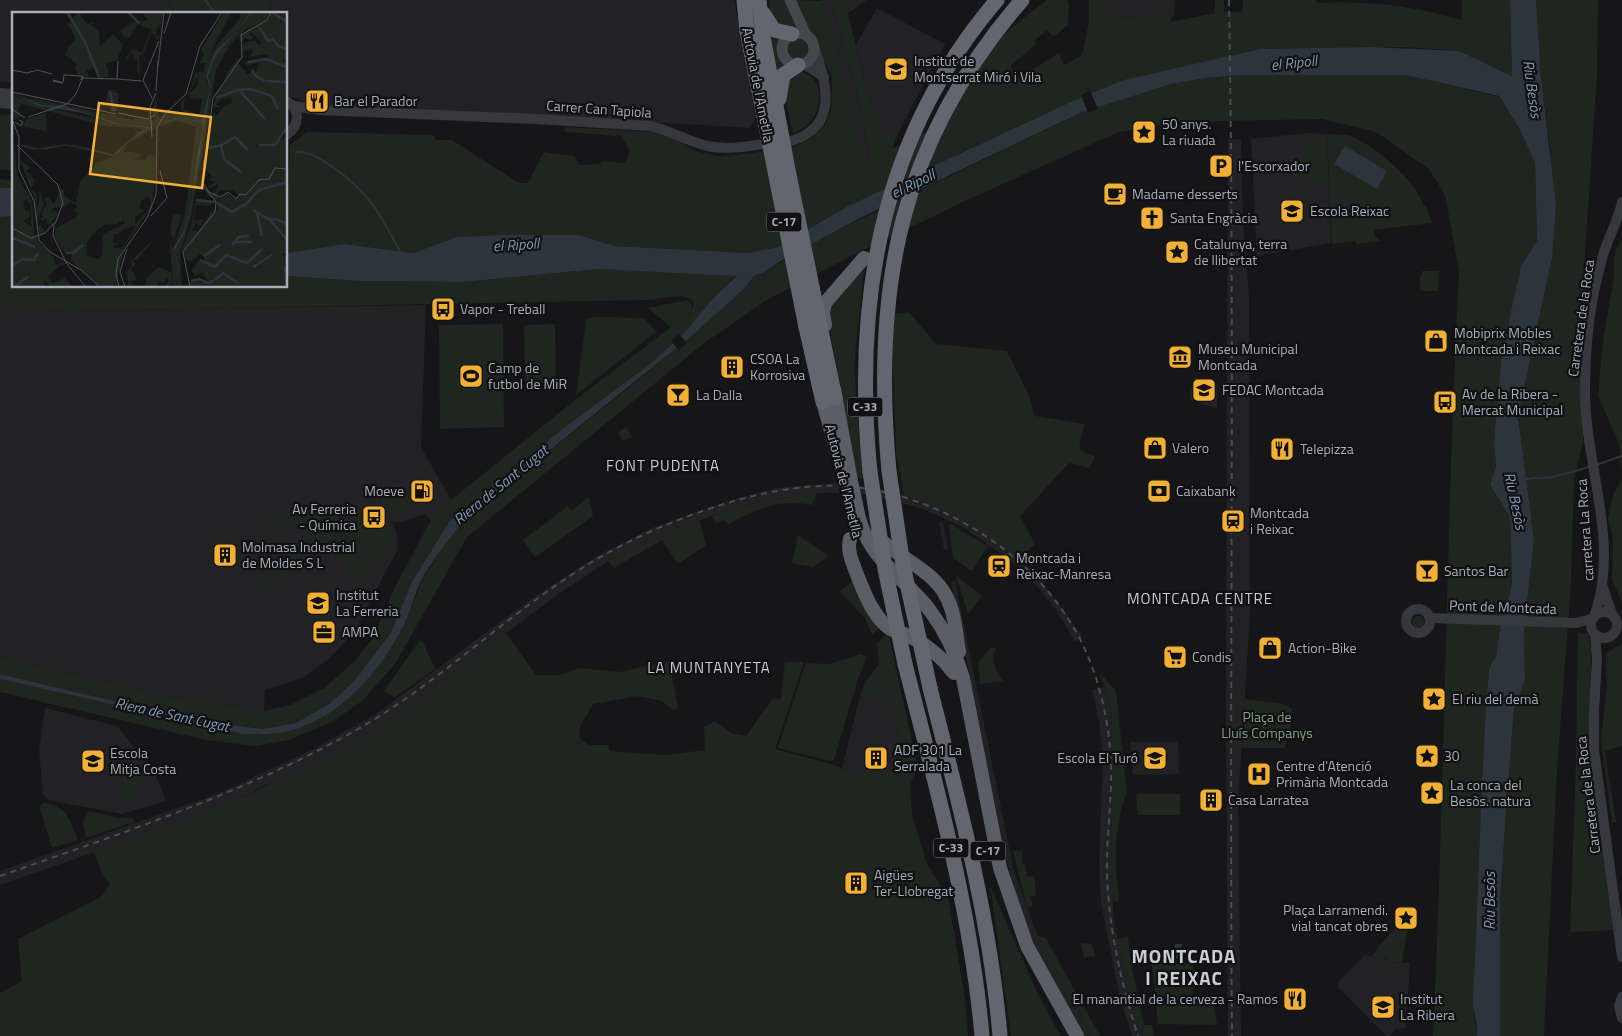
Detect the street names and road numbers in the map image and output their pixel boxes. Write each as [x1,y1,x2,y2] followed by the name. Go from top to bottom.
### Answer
[737,26,780,144] street label: Autovia de l'Ametlla
[546,94,652,123] street label: Carrer Can Tapiola
[766,212,802,232] road number: C-17
[1562,258,1599,378] street label: Carretera de la Roca
[848,398,882,417] road number: C-33
[820,422,869,540] street label: Autovia de l'Ametlla
[1570,478,1599,582] street label: carretera La Roca
[1449,594,1557,619] street label: Pont de Montcada
[1570,735,1605,855] street label: Carretera de la Roca
[934,838,968,858] road number: C-33
[970,841,1006,860] road number: C-17

